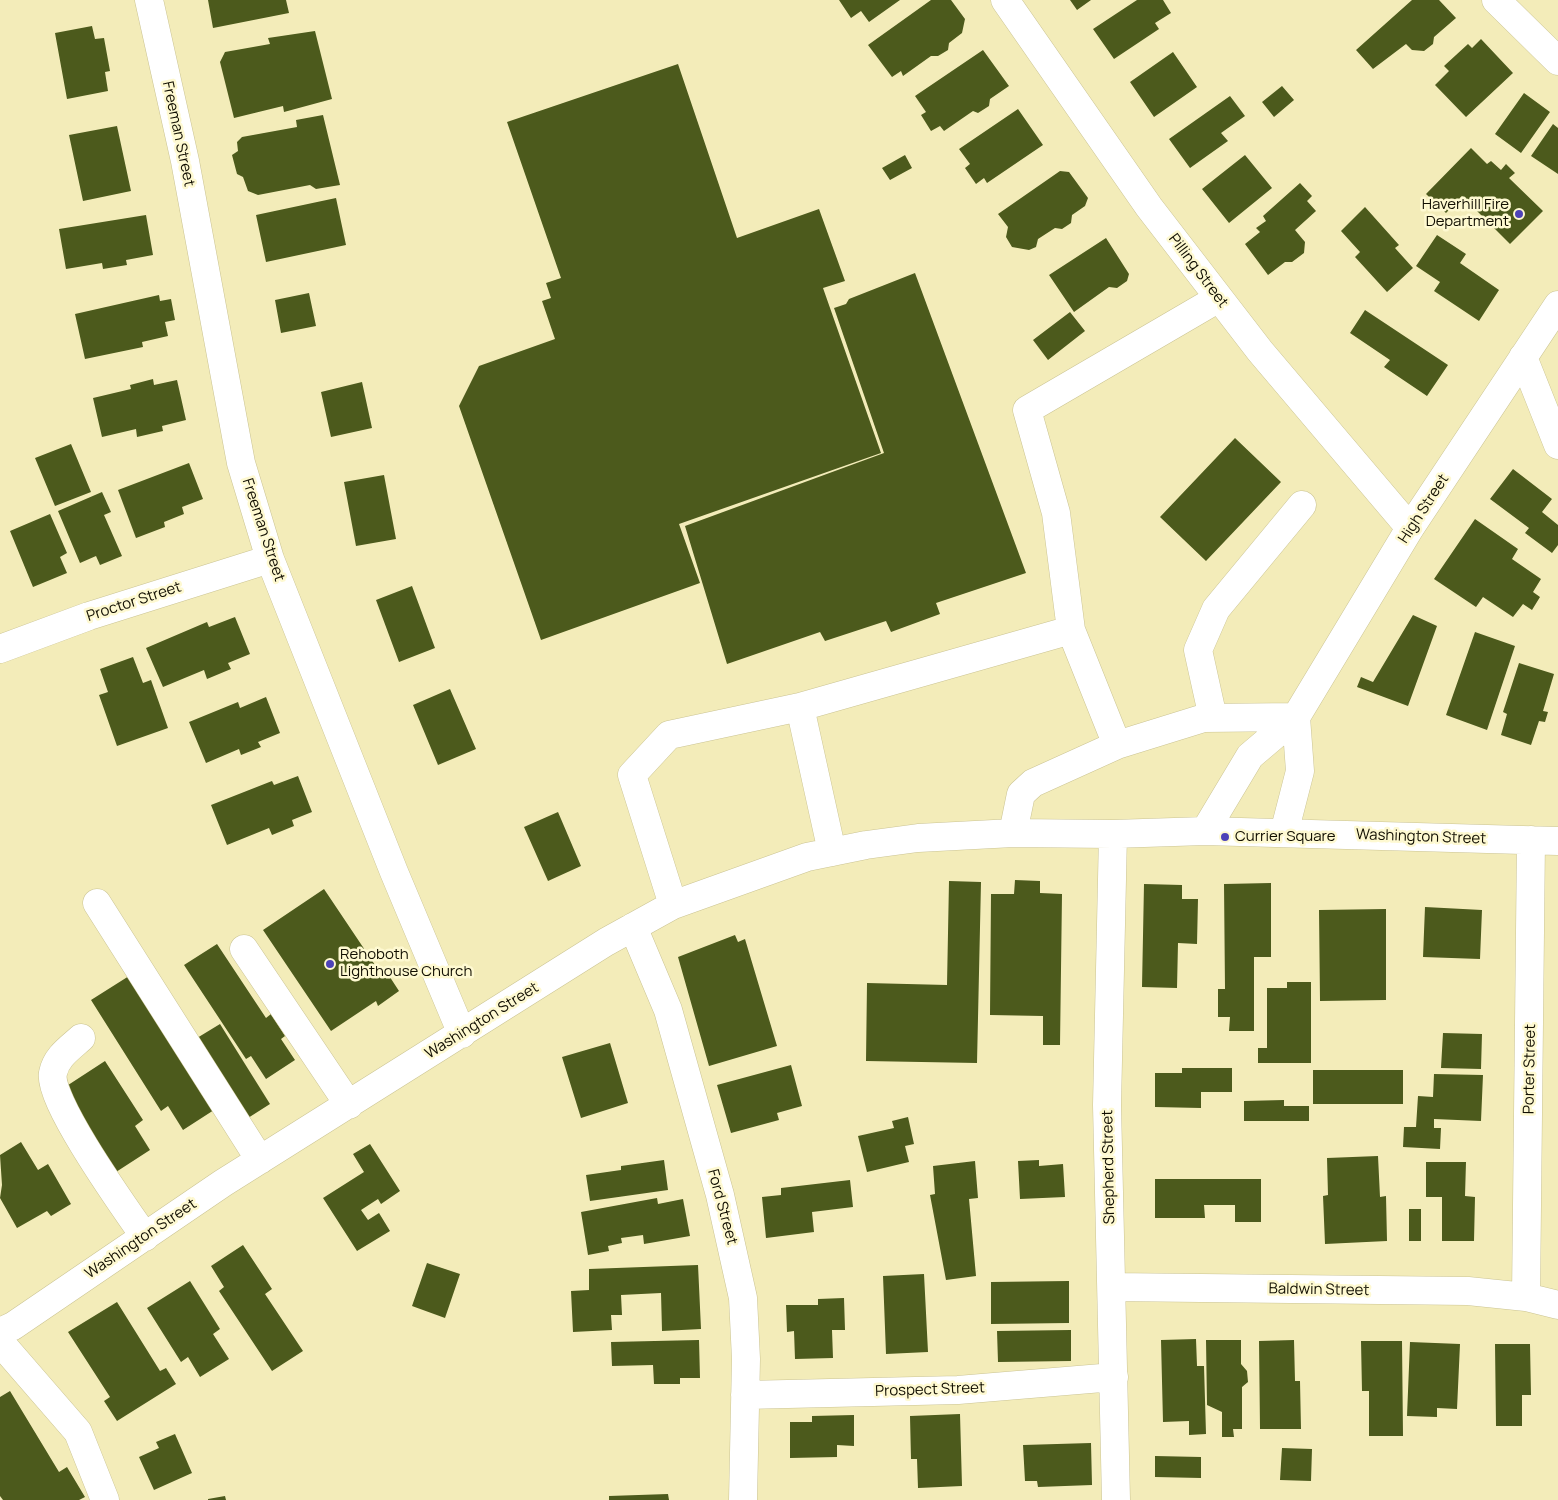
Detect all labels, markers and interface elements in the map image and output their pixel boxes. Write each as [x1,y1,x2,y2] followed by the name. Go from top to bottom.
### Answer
[158,80,198,188] street label: Freeman Street
[1422,196,1509,231] place label: Haverhill Fire Department
[1513,208,1525,220] marker: Haverhill Fire Department
[1164,230,1232,312] street label: Pilling Street
[1395,471,1453,547] street label: High Street
[238,476,288,584] street label: Freeman Street
[84,578,184,626] street label: Proctor Street
[1356,826,1486,848] street label: Washington Street
[1235,828,1336,846] place label: Currier Square
[1219,831,1231,843] marker: Currier Square
[340,946,472,981] place label: Rehoboth Lighthouse Church
[324,958,336,970] marker: Rehoboth Lighthouse Church
[422,979,542,1063] street label: Washington Street
[1520,1024,1540,1114] street label: Porter Street
[1099,1110,1119,1224] street label: Shepherd Street
[703,1167,741,1247] street label: Ford Street
[82,1195,200,1283] street label: Washington Street
[1268,1280,1370,1300] street label: Baldwin Street
[875,1379,985,1401] street label: Prospect Street

